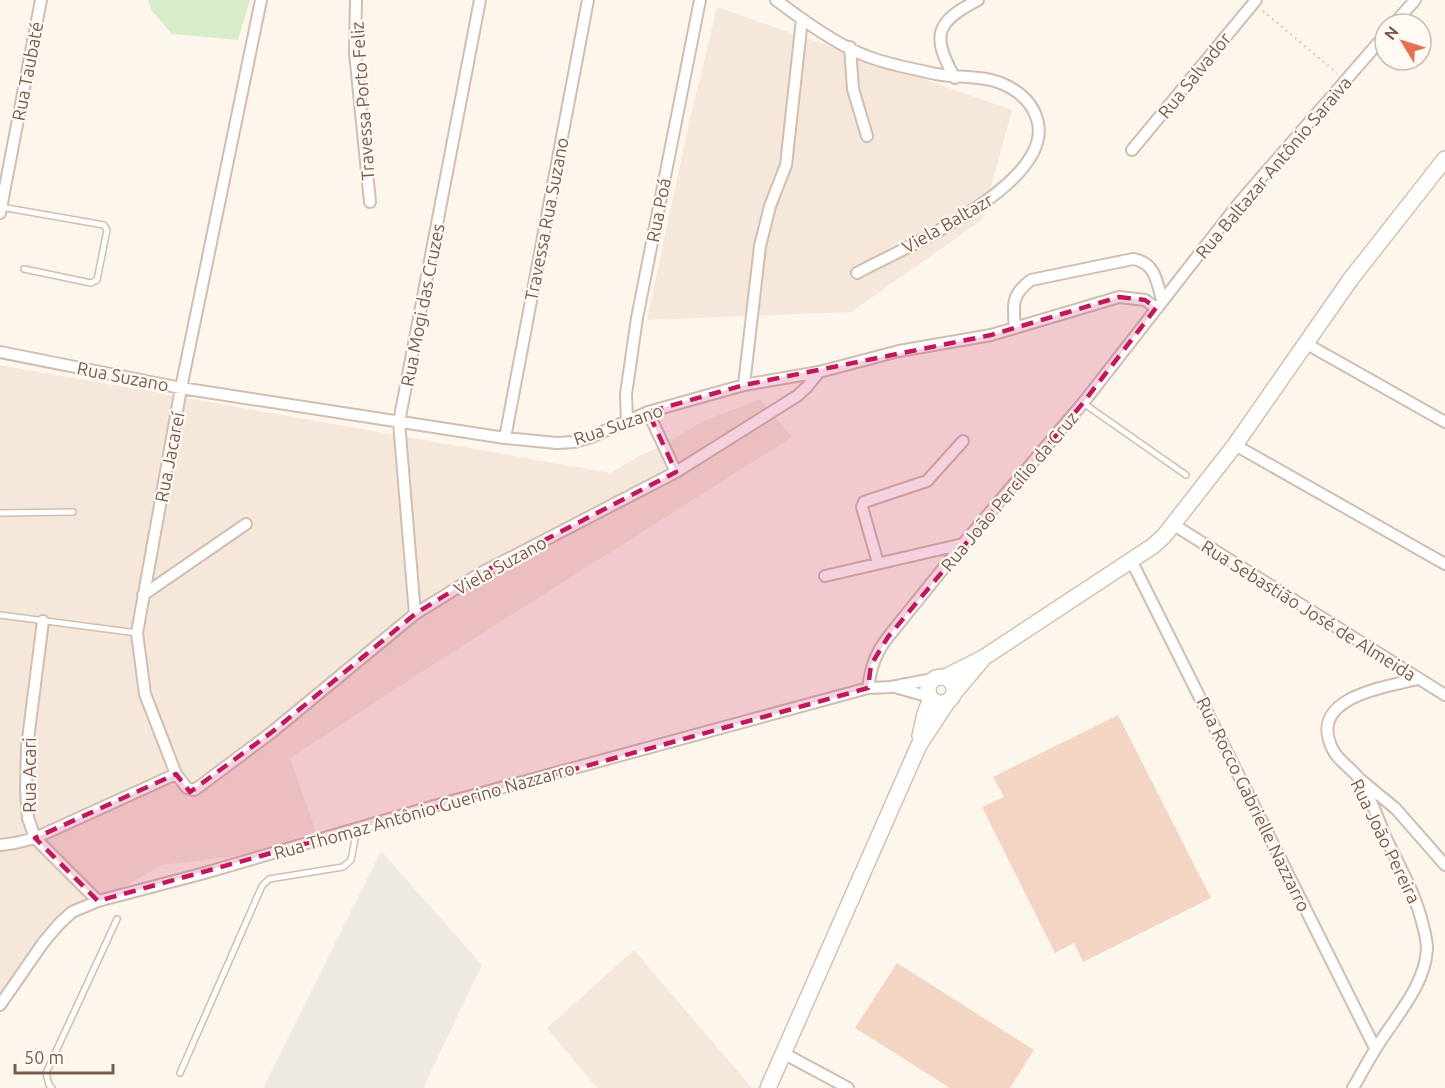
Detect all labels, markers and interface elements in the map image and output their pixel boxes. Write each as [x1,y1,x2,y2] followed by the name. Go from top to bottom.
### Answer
[1373,12,1433,72] north arrow
[8,20,46,122] street label: Rua Taubaté
[346,21,378,181] street label: Travessa Porto Feliz
[1380,23,1402,43] text: N
[1153,28,1235,122] street label: Rua Salvador
[1191,72,1355,262] street label: Rua Baltazar Antônio Saraiva
[520,136,572,302] street label: Travessa Rua Suzano
[642,176,674,244] street label: Rua Poá
[898,189,996,257] street label: Viela Baltazr
[396,222,448,388] street label: Rua Mogi das Cruzes
[75,357,171,395] street label: Rua Suzano
[571,399,665,449] street label: Rua Suzano
[936,407,1082,575] street label: Rua João Percílio da Cruz
[150,409,188,504] street label: Rua Jacareí
[450,531,550,599] street label: Viela Suzano
[1198,536,1420,684] street label: Rua Sebastião José de Almeida
[1193,693,1315,915] street label: Rua Rocco Gabrielle Nazzarro
[19,737,39,813] street label: Rua Acari
[271,757,577,863] street label: Rua Thomaz Antônio Guerino Nazzarro
[1347,776,1425,906] street label: Rua João Pereira
[15,1037,112,1075] scale bar
[24,1047,64,1067] text: 50 m

